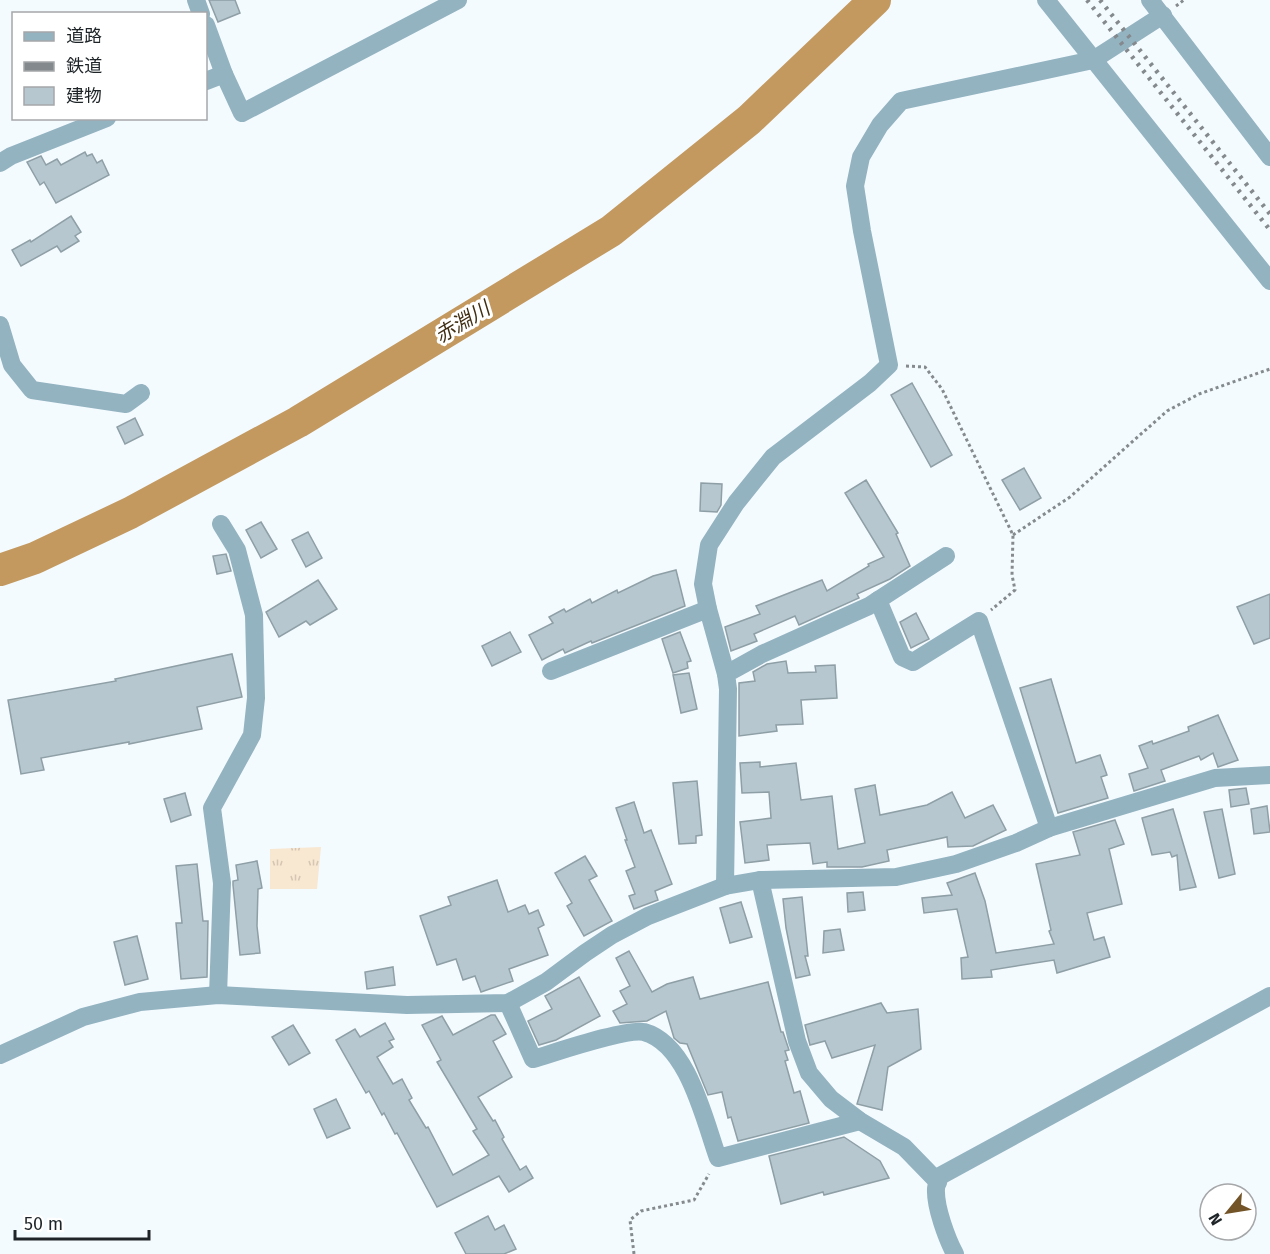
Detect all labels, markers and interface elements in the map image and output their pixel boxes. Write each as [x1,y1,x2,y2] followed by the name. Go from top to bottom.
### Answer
[12,12,207,120] legend
[66,25,102,47] text: 道路
[66,55,102,77] text: 鉄道
[66,85,102,107] text: 建物
[430,295,496,348] water label: 赤淵川
[1198,1182,1258,1242] north arrow
[15,1203,148,1241] scale bar
[1205,1210,1226,1229] text: N
[24,1213,63,1235] text: 50 m

